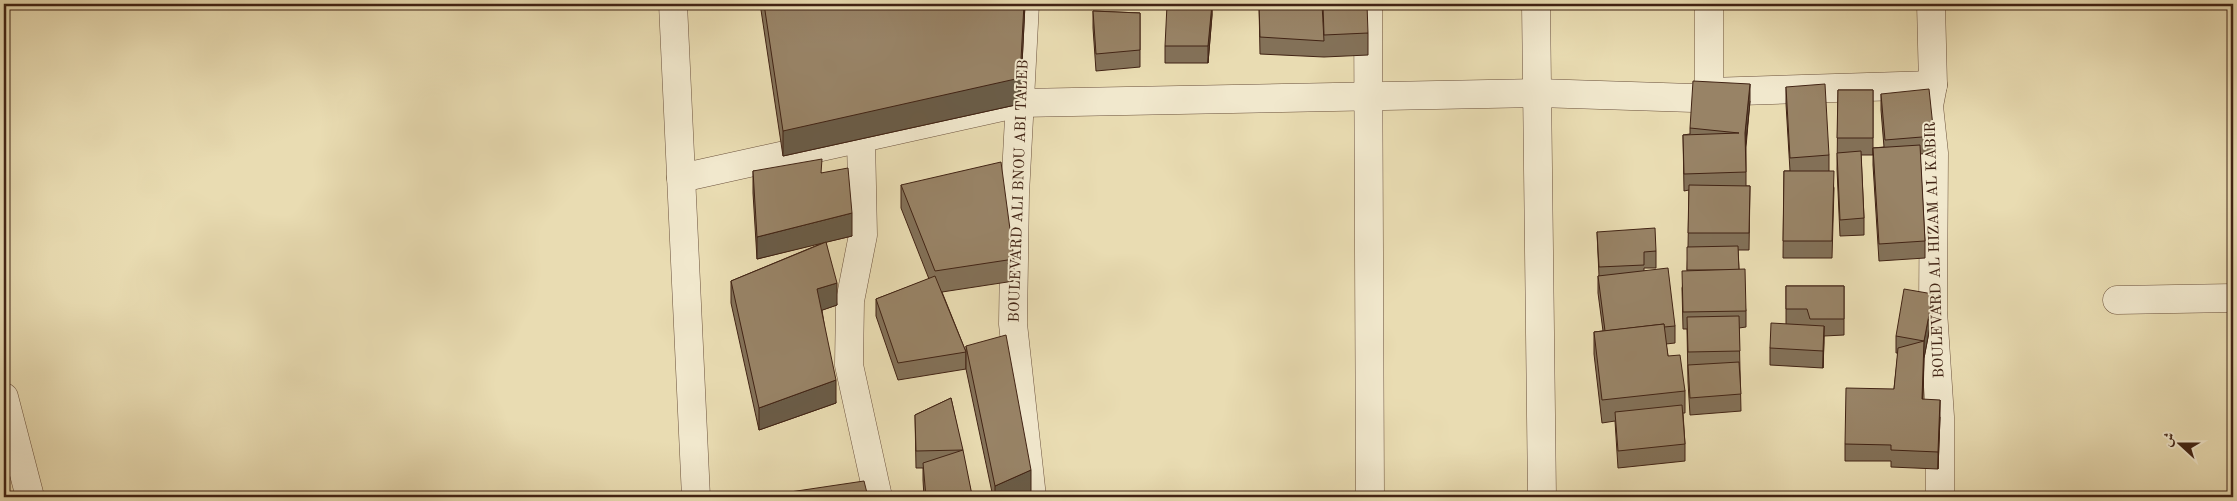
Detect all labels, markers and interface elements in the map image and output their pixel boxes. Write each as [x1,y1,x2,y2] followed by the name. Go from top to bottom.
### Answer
[1007,59,1032,323] street label: BOULEVARD ALI BNOU ABI TALEB
[1924,121,1947,379] street label: BOULEVARD AL HIZAM AL KABIR
[2154,418,2204,468] north arrow
[2160,431,2178,449] text: ش

